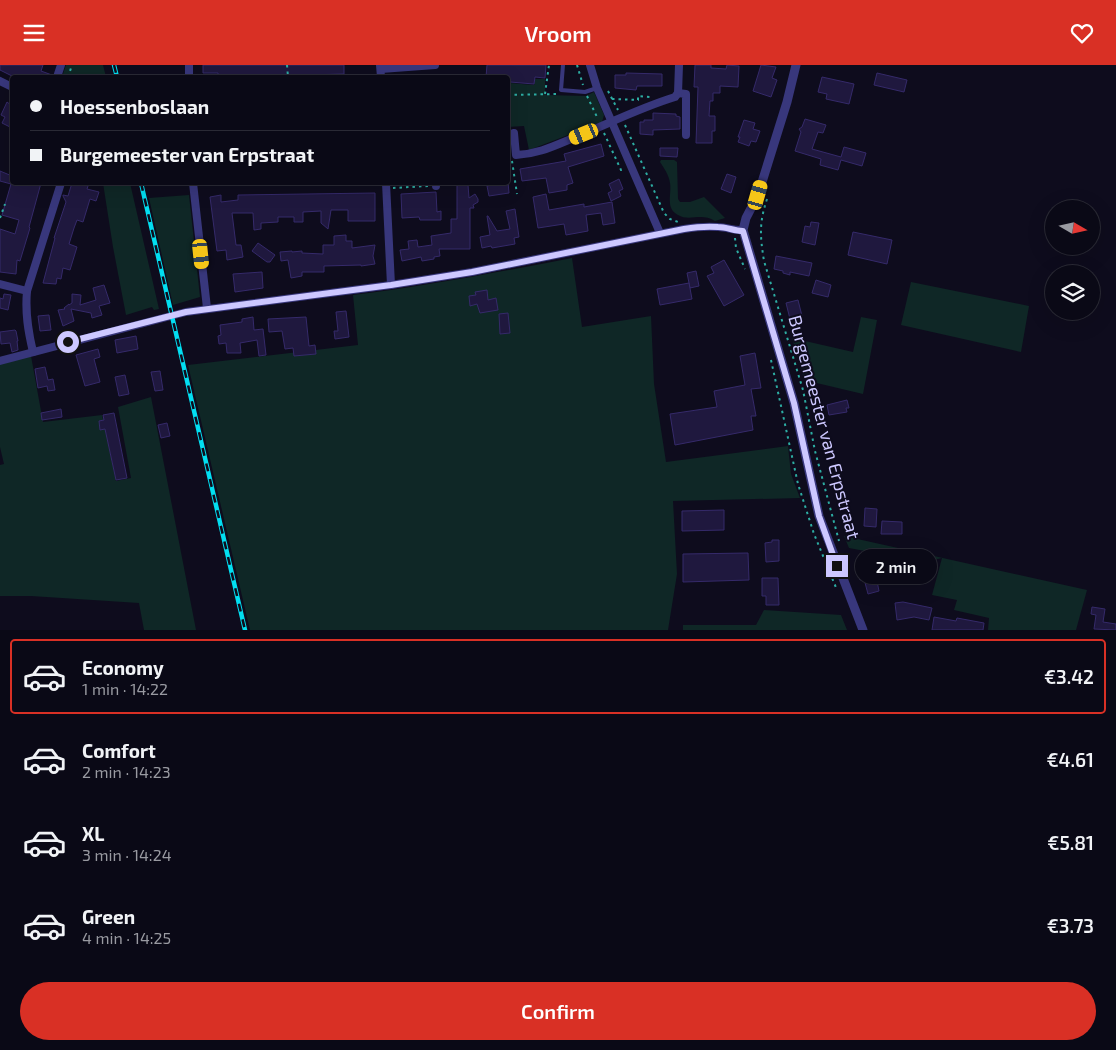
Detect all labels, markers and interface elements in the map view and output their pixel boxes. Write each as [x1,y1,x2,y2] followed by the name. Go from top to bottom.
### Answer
[20,19,48,47] icon: menu
[1068,19,1096,47] icon: heart
[524,20,592,46] text: Vroom
[60,95,209,118] text: Hoessenboslaan
[567,121,600,147] car
[60,143,314,166] text: Burgemeester van Erpstraat
[746,179,769,211] car
[1045,200,1100,255] north arrow
[1045,200,1100,320] map controls
[191,238,210,270] car
[1045,265,1100,320] button: layers
[785,313,866,541] street label: Burgemeester van Erpstraat
[57,331,79,353] route start
[854,549,937,583] callout: 2 min
[826,555,848,577] route end
[876,557,916,576] text: 2 min
[22,654,67,699] icon: car
[82,656,164,679] text: Economy
[1044,665,1094,688] text: €3.42
[82,679,168,698] text: 1 min · 14:22
[22,737,67,782] icon: car
[82,739,156,762] text: Comfort
[1046,748,1094,771] text: €4.61
[82,762,171,781] text: 2 min · 14:23
[22,820,67,865] icon: car
[82,822,104,845] text: XL
[1047,831,1094,854] text: €5.81
[82,845,171,864] text: 3 min · 14:24
[22,903,67,948] icon: car
[82,905,135,928] text: Green
[1047,914,1094,937] text: €3.73
[82,928,171,947] text: 4 min · 14:25
[20,982,1096,1040] button: Confirm

